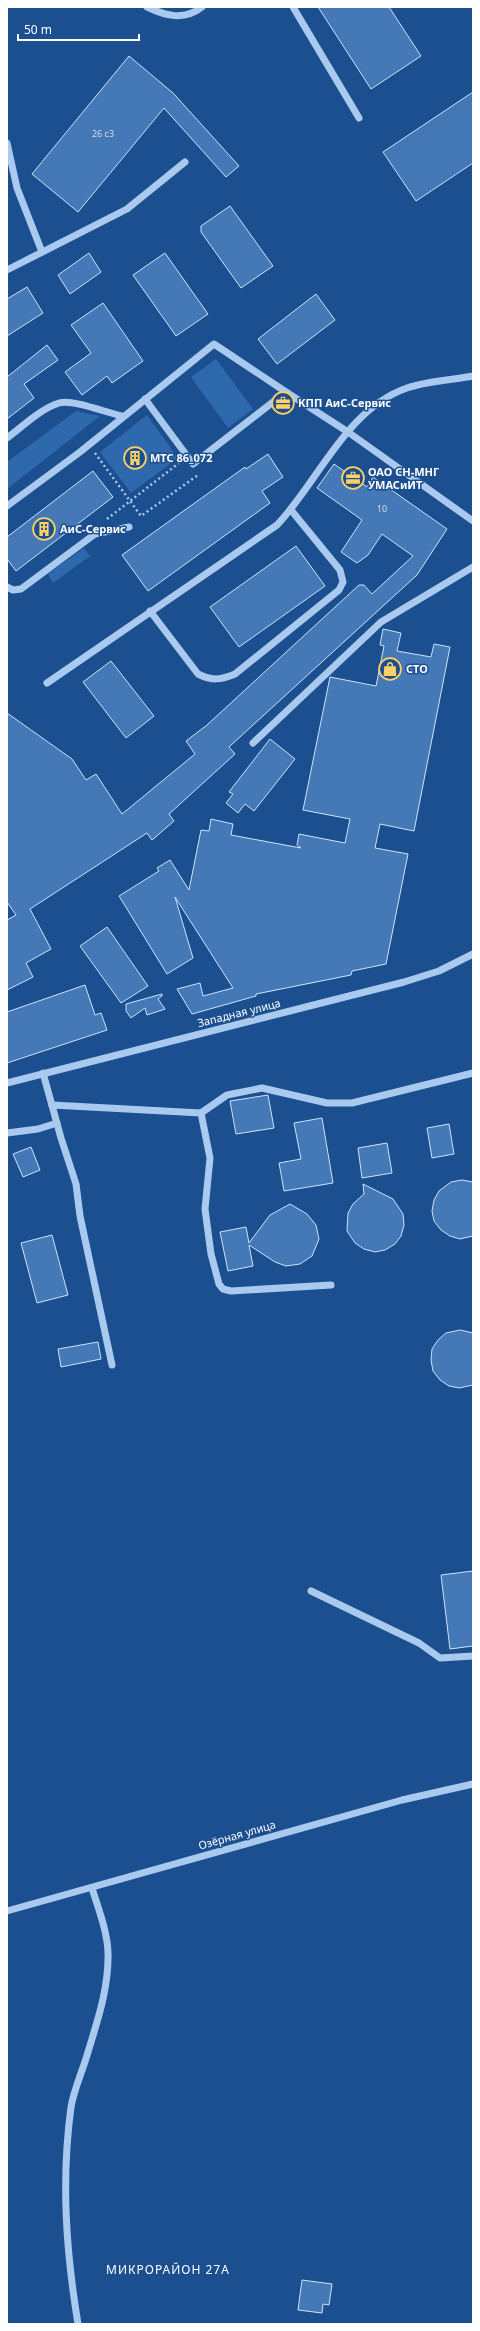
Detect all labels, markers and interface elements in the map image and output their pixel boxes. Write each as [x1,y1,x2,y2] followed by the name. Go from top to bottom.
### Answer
[18,16,139,42] scale bar
[24,21,52,38] text: 50 m
[92,127,114,140] house number: 26 с3
[270,390,296,416] office icon: КПП АиС-Сервис
[298,395,391,410] place label: КПП АиС-Сервис
[122,445,148,471] building icon: МТС 86_072
[150,450,212,465] place label: МТС 86_072
[368,464,439,492] place label: ОАО СН-МНГ УМАСиИТ
[340,465,366,491] office icon: ОАО СН-МНГ УМАСиИТ
[377,502,387,515] house number: 10
[31,516,57,542] building icon: АиС-Сервис
[60,521,126,536] place label: АиС-Сервис
[377,656,403,682] shop icon: СТО
[406,661,428,676] place label: СТО
[196,995,282,1030] street label: Западная улица
[196,1816,277,1853] street label: Озёрная улица
[106,2261,230,2278] district label: МИКРОРАЙОН 27А

